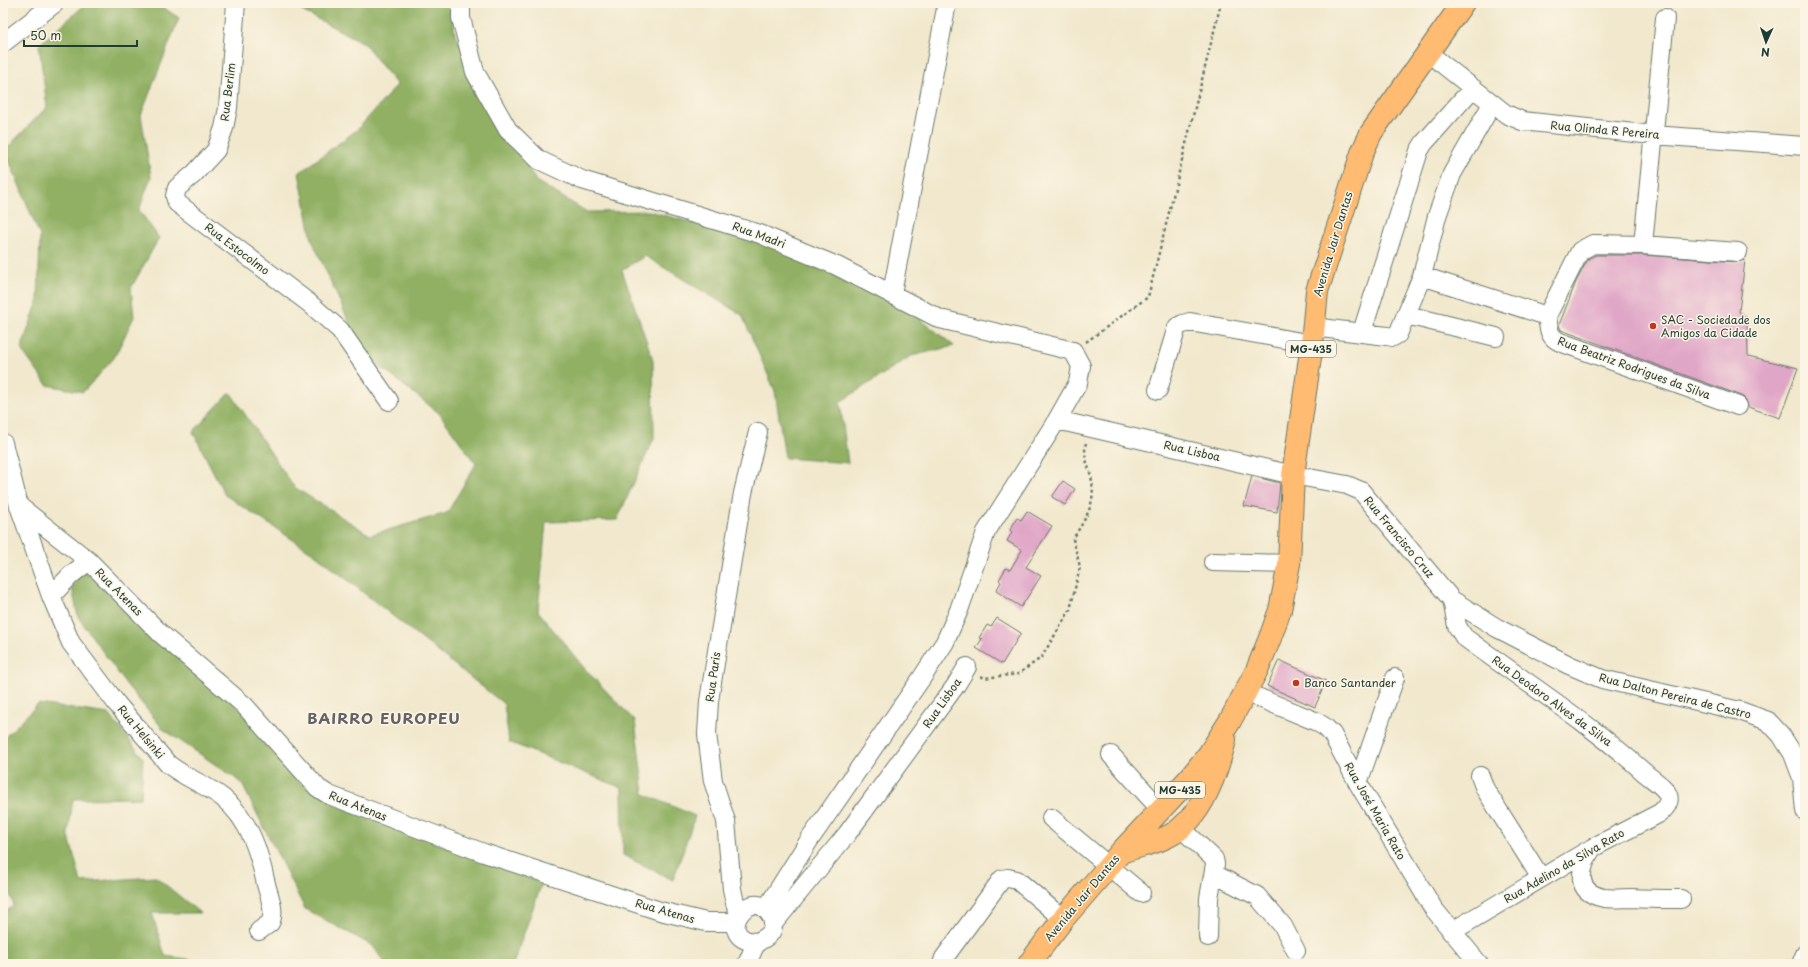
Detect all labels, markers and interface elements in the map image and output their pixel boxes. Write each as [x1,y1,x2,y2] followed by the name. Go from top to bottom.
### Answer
[24,22,137,48] scale bar
[1746,22,1786,62] north arrow
[30,26,61,44] text: 50 m
[1760,44,1770,61] text: N
[215,62,240,122] street label: Rua Berlim
[1550,116,1660,143] street label: Rua Olinda R Pereira
[1308,189,1357,298] street label: Avenida Jair Dantas
[730,217,788,252] street label: Rua Madri
[201,218,273,279] street label: Rua Estocolmo
[1661,311,1771,341] place label: SAC - Sociedade dos Amigos da Cidade
[1648,321,1658,331] marker: SAC - Sociedade dos Amigos da Cidade
[1555,332,1713,403] street label: Rua Beatriz Rodrigues da Silva
[1286,341,1336,357] road number: MG-435
[1162,436,1222,465] street label: Rua Lisboa
[1360,492,1439,581] street label: Rua Francisco Cruz
[92,564,147,619] street label: Rua Atenas
[701,651,724,703] street label: Rua Paris
[1489,651,1616,750] street label: Rua Deodoro Alves da Silva
[1597,668,1753,723] street label: Rua Dalton Pereira de Castro
[918,674,965,731] street label: Rua Lisboa
[1304,674,1396,691] place label: Banco Santander
[1291,678,1301,688] marker: Banco Santander
[114,701,169,762] street label: Rua Helsinki
[307,706,461,729] district label: BAIRRO EUROPEU
[1341,759,1410,863] street label: Rua José Maria Rato
[1155,782,1205,798] road number: MG-435
[327,786,390,825] street label: Rua Atenas
[1500,824,1627,907] street label: Rua Adelino da Silva Rato
[1040,851,1123,945] street label: Avenida Jair Dantas
[633,894,697,927] street label: Rua Atenas

